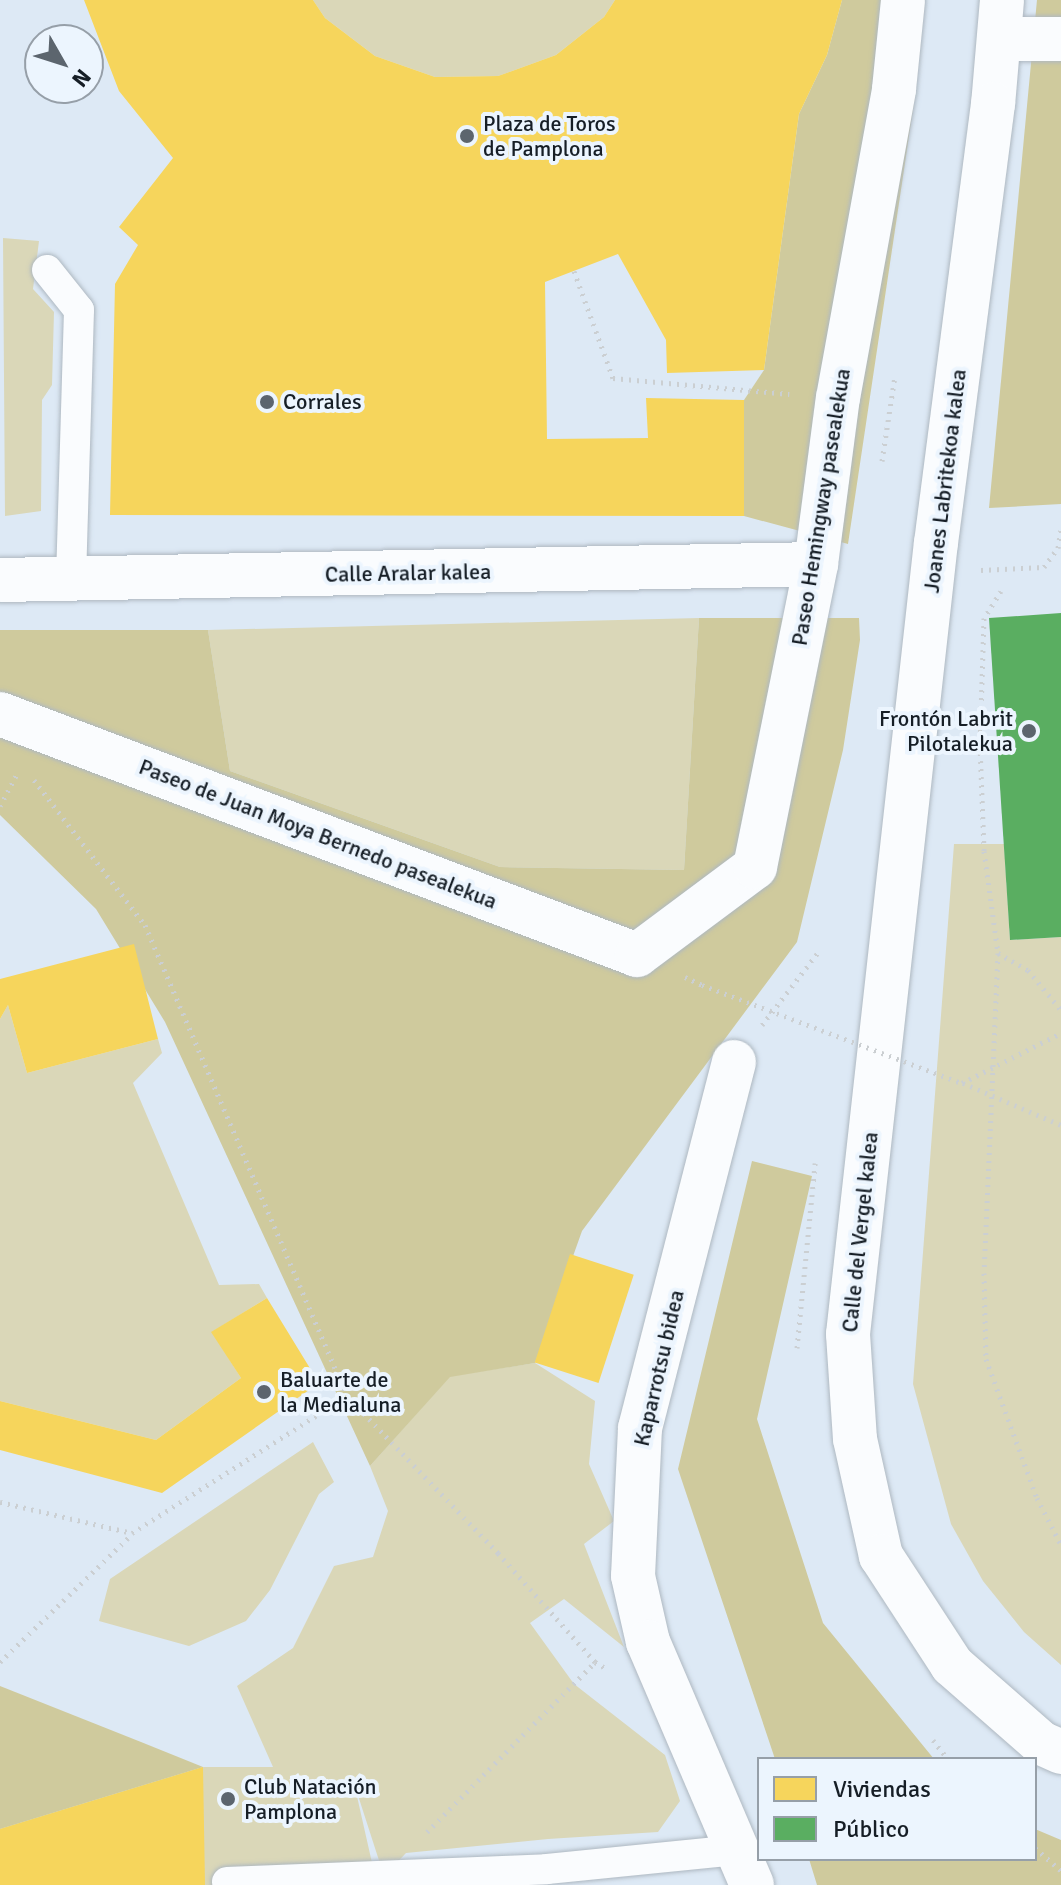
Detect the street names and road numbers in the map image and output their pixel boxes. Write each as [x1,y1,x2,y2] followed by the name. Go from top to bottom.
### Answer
[786,366,856,648] street label: Paseo Hemingway pasealekua
[918,368,972,594] street label: Joanes Labritekoa kalea
[325,558,491,588] street label: Calle Aralar kalea
[135,753,501,915] street label: Paseo de Juan Moya Bernedo pasealekua
[836,1130,884,1334] street label: Calle del Vergel kalea
[628,1287,690,1449] street label: Kaparrotsu bidea

